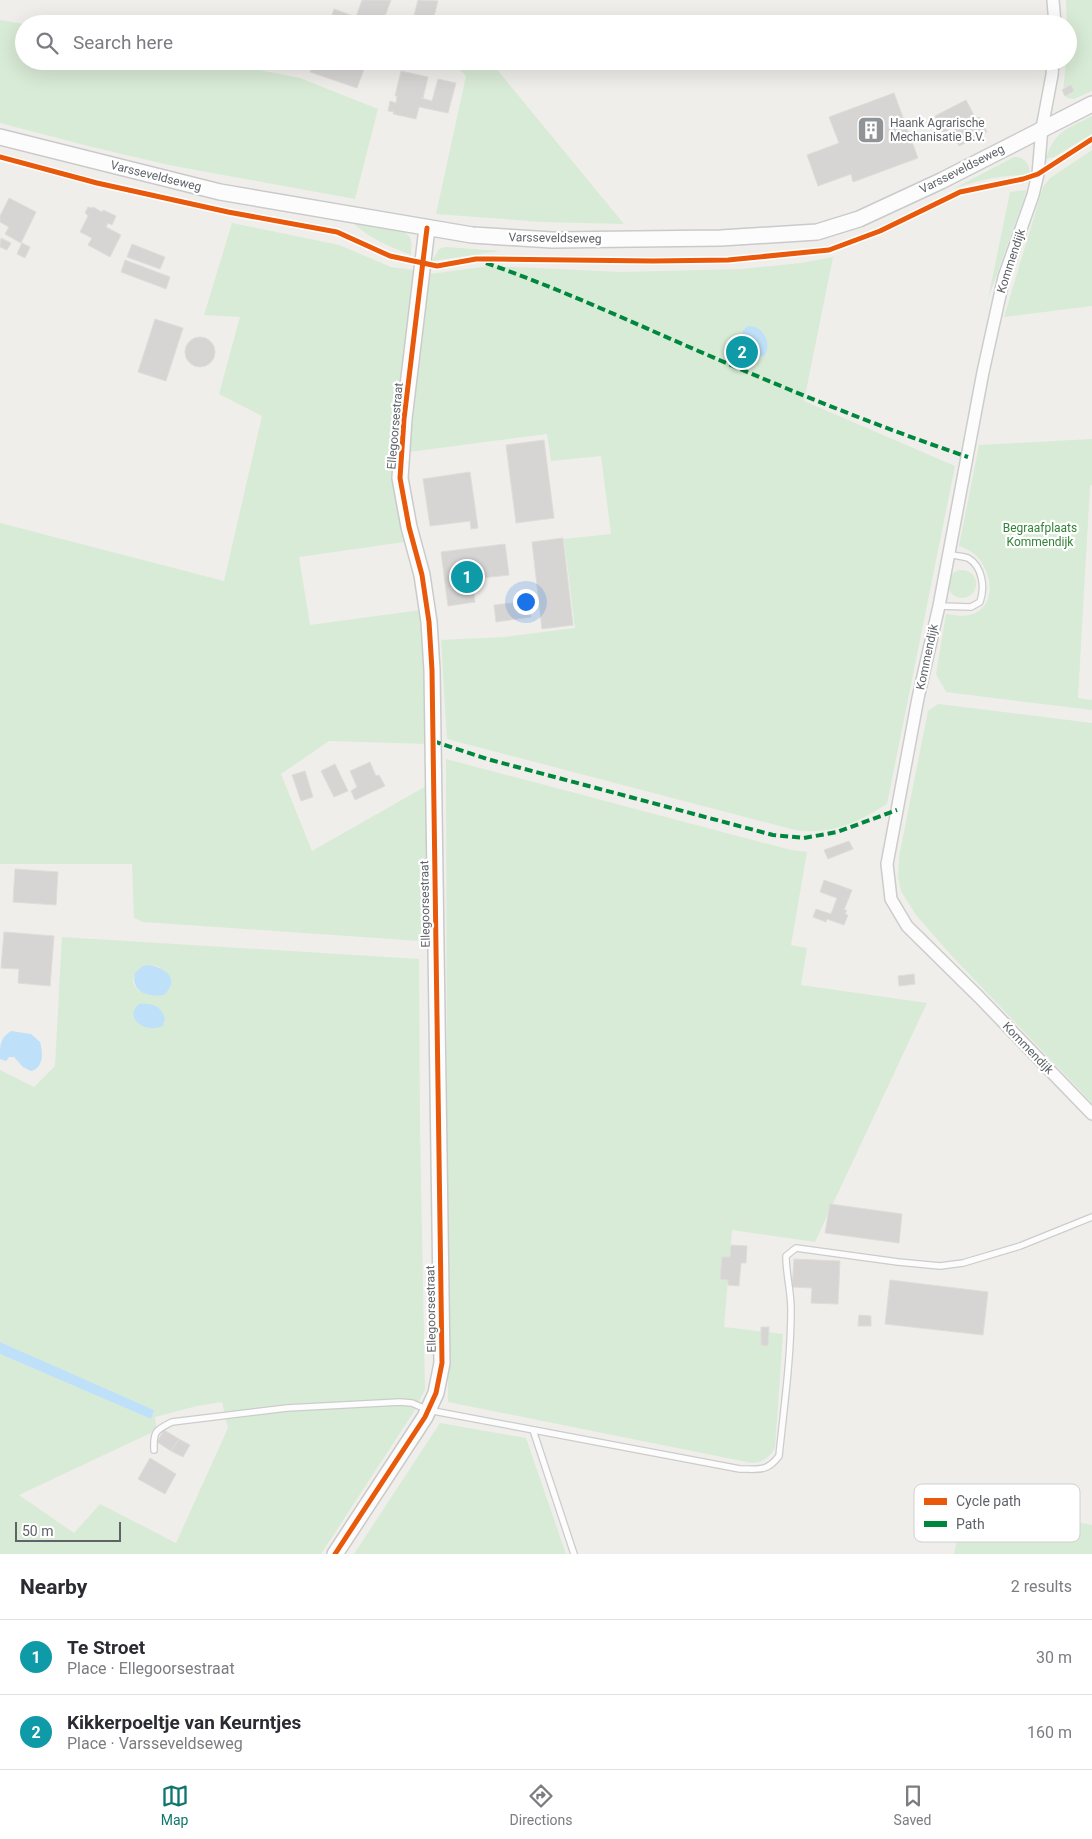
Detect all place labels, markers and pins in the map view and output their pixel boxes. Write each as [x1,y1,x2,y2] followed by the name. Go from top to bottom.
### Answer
[856,115,886,145] building icon: Haank Agrarische Mechanisatie B.V.
[890,116,985,144] place label: Haank Agrarische Mechanisatie B.V.
[726,333,758,371] pin: 2
[451,558,483,596] pin: 1

